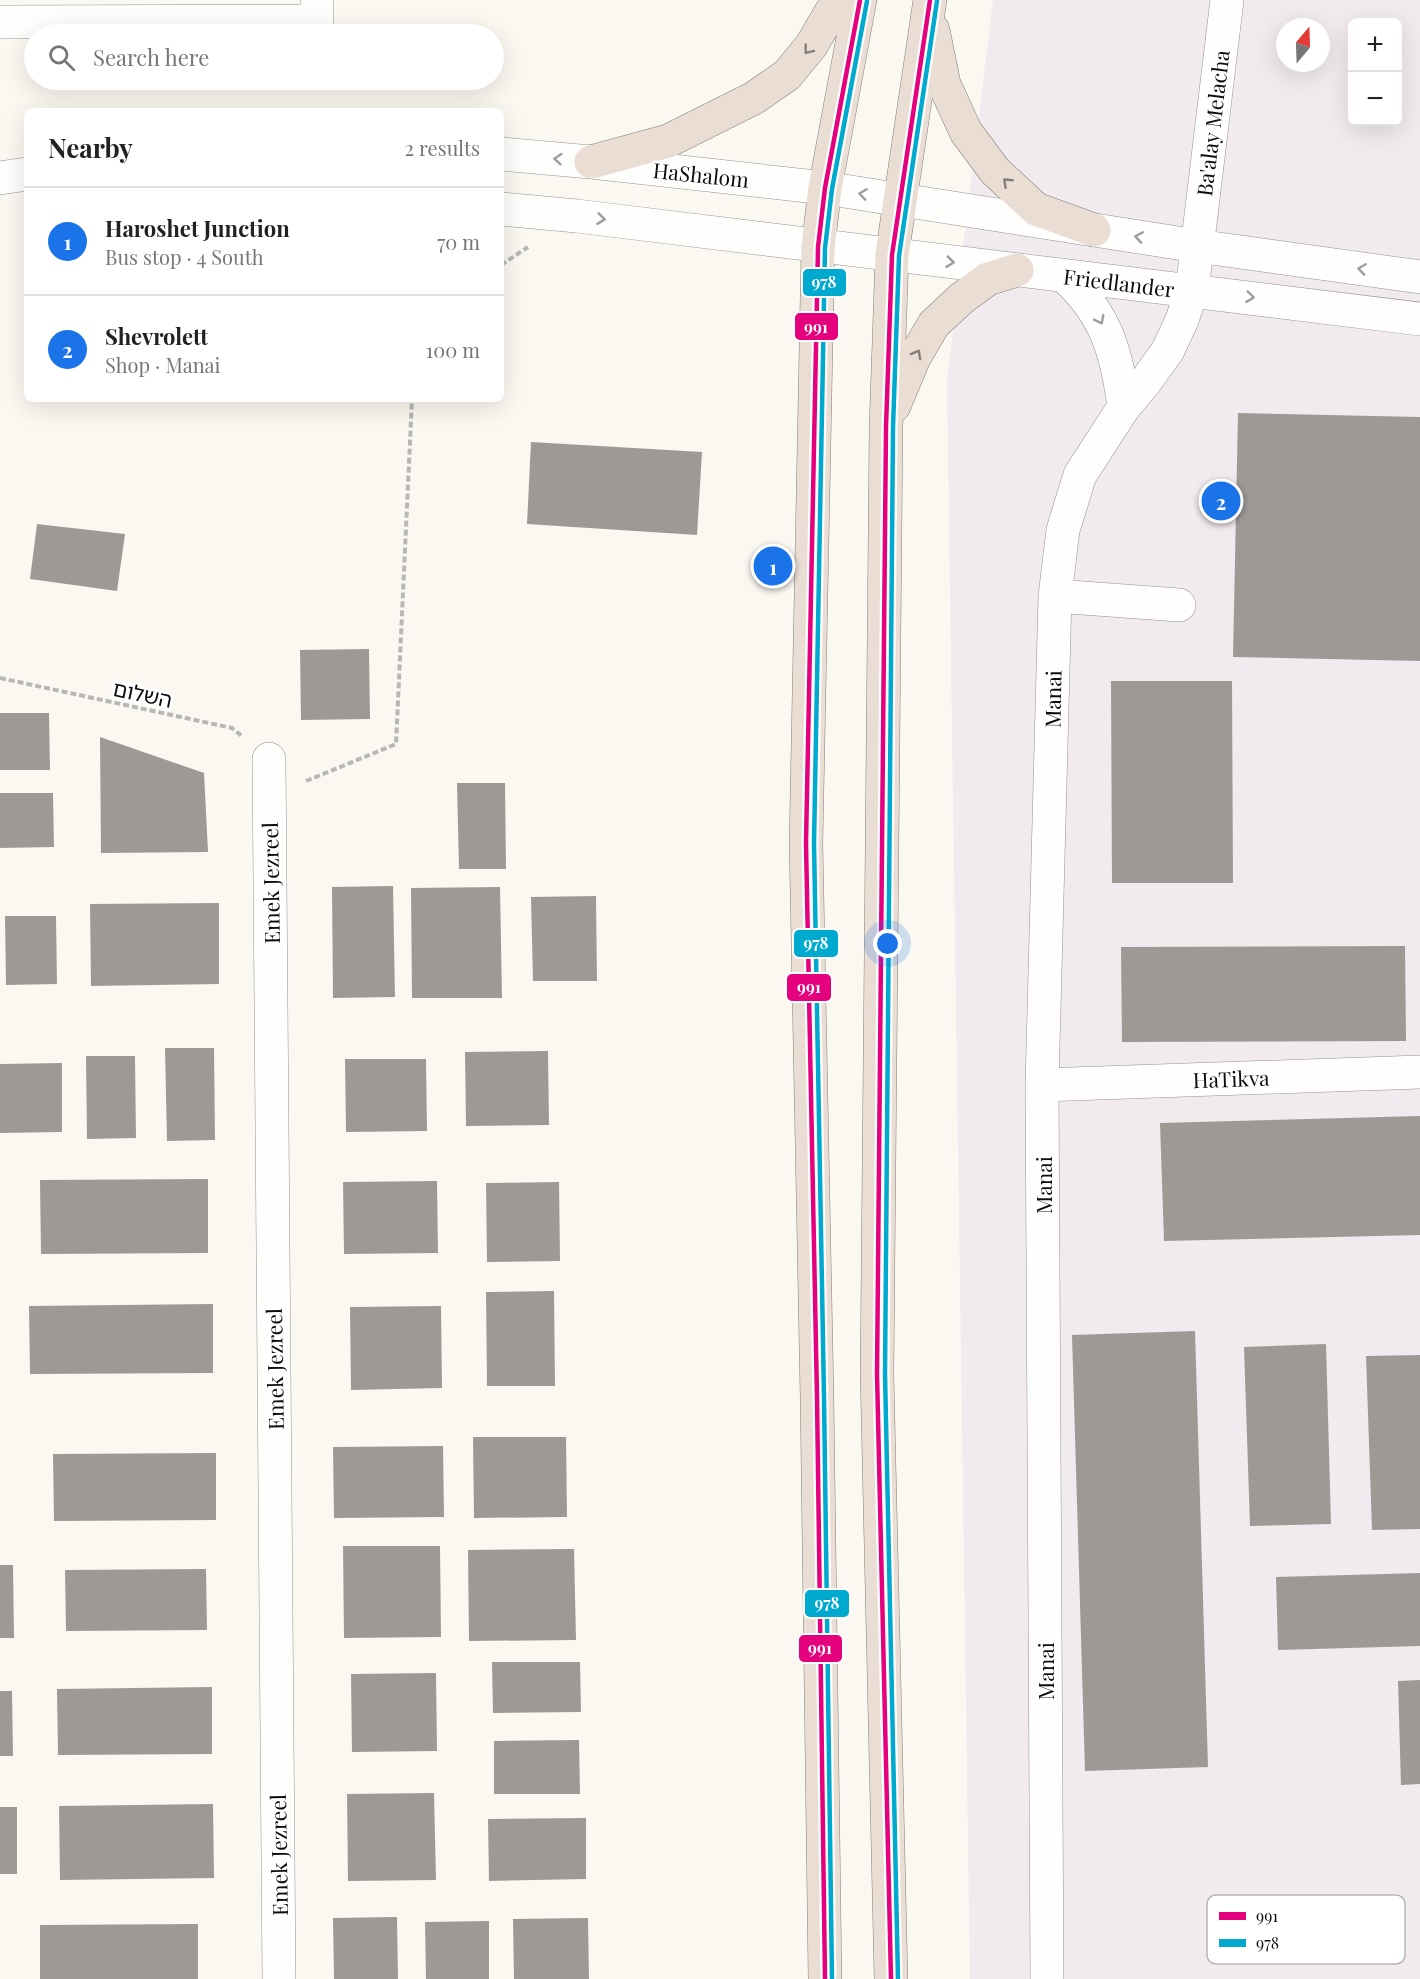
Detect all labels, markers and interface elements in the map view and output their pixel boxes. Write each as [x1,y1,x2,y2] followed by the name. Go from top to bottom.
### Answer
[1276,18,1330,72] north arrow
[1348,18,1402,126] map controls
[1348,18,1402,72] button: +
[24,24,504,90] search box
[45,41,78,74] icon: search
[93,42,209,72] text: Search here
[804,43,815,54] one-way arrow
[1189,48,1235,198] street label: Ba'alay Melacha
[1348,72,1402,126] button: −
[48,130,133,165] text: Nearby
[405,134,480,161] text: 2 results
[553,153,563,166] one-way arrow
[652,155,751,193] street label: HaShalom
[1004,178,1014,189] one-way arrow
[858,188,867,200] one-way arrow
[105,213,290,243] text: Haroshet Junction
[596,213,606,225] one-way arrow
[64,228,71,255] text: 1
[437,228,480,255] text: 70 m
[1134,231,1144,244] one-way arrow
[105,243,263,270] text: Bus stop · 4 South
[945,255,955,268] one-way arrow
[1062,261,1177,303] street label: Friedlander
[1357,263,1367,275] one-way arrow
[802,268,847,297] line badge: 978
[811,271,837,292] text: 978
[1245,291,1254,303] one-way arrow
[794,312,839,341] line badge: 991
[1092,314,1104,325] one-way arrow
[804,316,828,337] text: 991
[105,321,208,351] text: Shevrolett
[62,336,73,363] text: 2
[426,336,480,363] text: 100 m
[910,350,921,360] one-way arrow
[105,351,220,378] text: Shop · Manai
[1202,478,1240,524] pin: 2
[754,544,792,588] pin: 1
[1037,670,1067,728] street label: Manai
[111,673,175,713] street label: השלום
[255,822,285,944] street label: Emek Jezreel
[793,929,839,958] line badge: 978
[873,929,902,958] your location
[803,932,829,953] text: 978
[786,973,832,1002] line badge: 991
[797,976,821,997] text: 991
[1192,1063,1270,1093] street label: HaTikva
[1029,1156,1057,1214] street label: Manai
[259,1308,289,1430] street label: Emek Jezreel
[804,1589,850,1618] line badge: 978
[814,1592,840,1613] text: 978
[798,1634,843,1663] line badge: 991
[808,1637,832,1658] text: 991
[1031,1642,1059,1700] street label: Manai
[263,1794,293,1916] street label: Emek Jezreel
[1207,1895,1405,1964] legend
[1256,1905,1278,1926] text: 991
[1256,1932,1279,1953] text: 978

